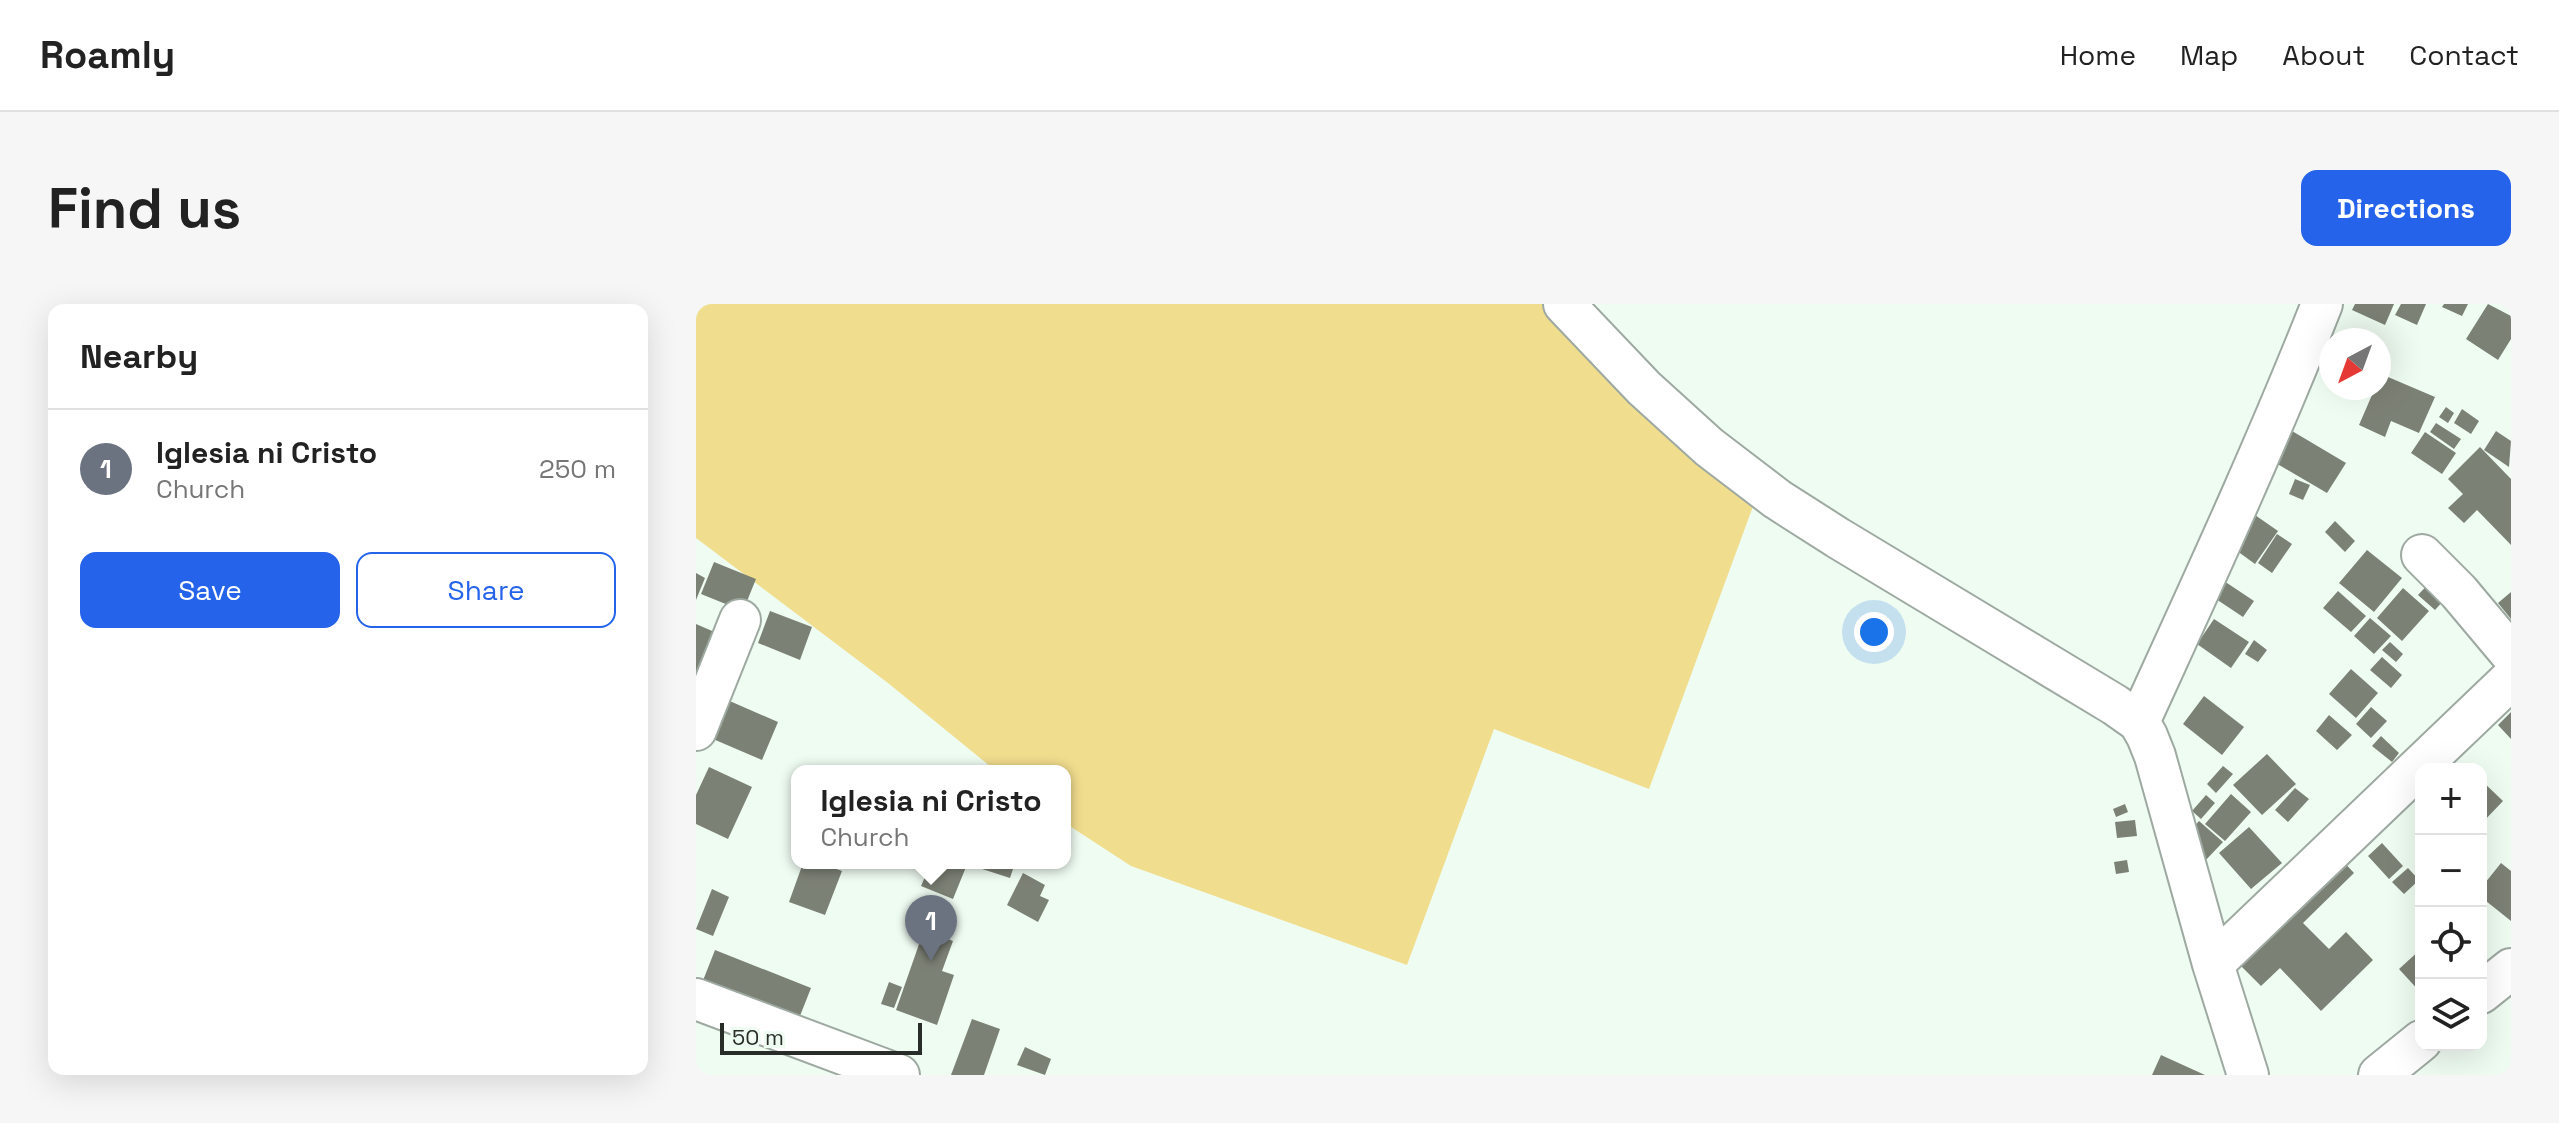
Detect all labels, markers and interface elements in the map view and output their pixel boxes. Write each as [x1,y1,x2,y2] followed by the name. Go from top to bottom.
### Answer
[40,31,175,79] text: Roamly
[2060,37,2136,73] text: Home
[2180,37,2238,73] text: Map
[2282,37,2365,73] text: About
[2409,37,2519,73] text: Contact
[2301,170,2511,246] button: Directions
[48,173,241,244] text: Find us
[2319,328,2391,400] north arrow
[80,335,198,378] text: Nearby
[156,433,377,472] text: Iglesia ni Cristo
[100,452,112,486] text: 1
[539,452,616,486] text: 250 m
[156,472,245,506] text: Church
[80,552,340,628] button: Save
[356,552,616,628] button: Share
[1854,612,1894,652] your location
[2415,763,2487,1051] map controls
[2415,763,2487,835] button: +
[791,765,1071,869] popup
[820,781,1042,820] text: Iglesia ni Cristo
[820,820,910,854] text: Church
[2415,835,2487,907] button: −
[905,895,957,961] pin: 1
[2415,907,2487,979] button: locate
[2415,979,2487,1051] button: layers
[720,1019,922,1055] scale bar
[732,1023,784,1051] text: 50 m

